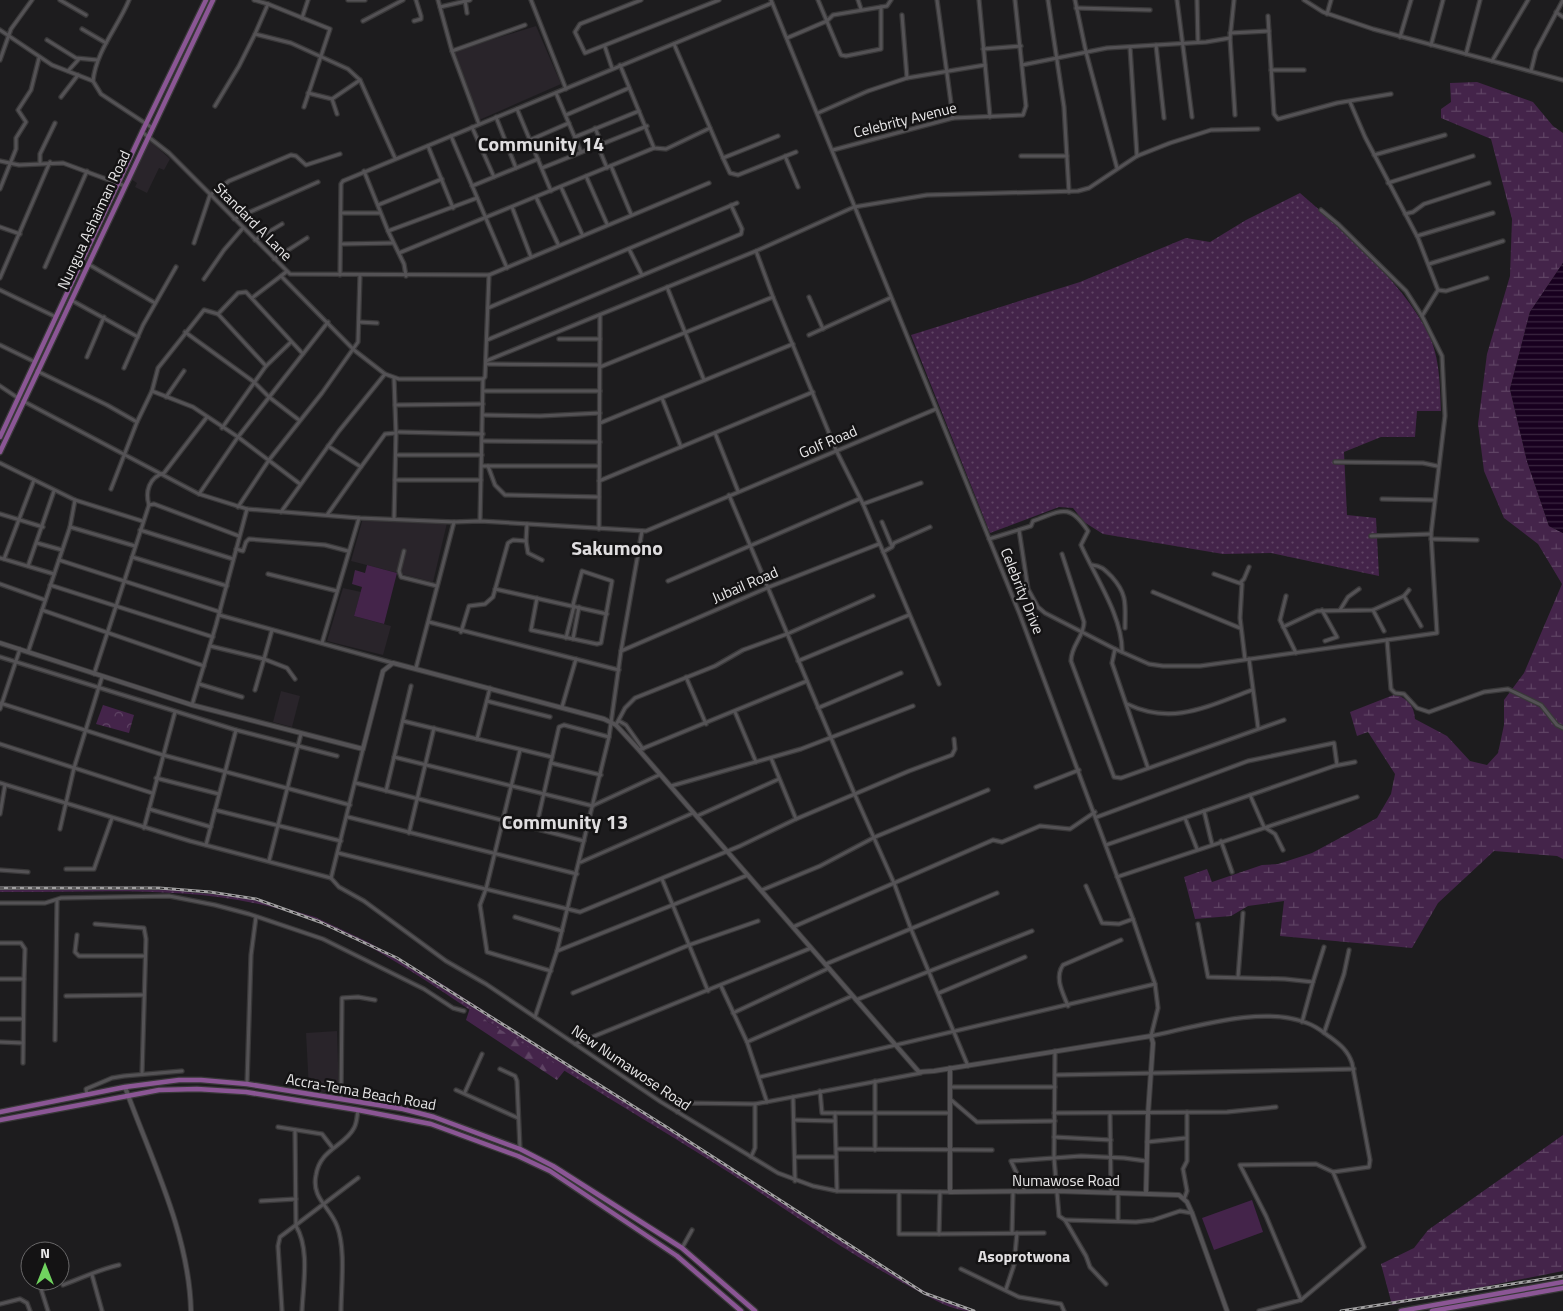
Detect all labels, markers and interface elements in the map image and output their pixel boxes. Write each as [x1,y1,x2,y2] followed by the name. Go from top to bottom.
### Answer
[851,96,959,143] street label: Celebrity Avenue
[478,128,604,159] district label: Community 14
[51,146,136,293] street label: Nungua Ashaiman Road
[209,177,298,266] street label: Standard A Lane
[795,419,861,464] street label: Golf Road
[571,532,663,563] district label: Sakumono
[995,544,1050,638] street label: Celebrity Drive
[708,560,782,609] street label: Jubail Road
[502,806,628,837] district label: Community 13
[567,1019,696,1116] street label: New Numawose Road
[284,1067,438,1116] street label: Accra-Tema Beach Road
[1012,1169,1120,1192] street label: Numawose Road
[20,1241,70,1291] north arrow
[40,1242,50,1263] text: N
[978,1244,1070,1268] district label: Asoprotwona

